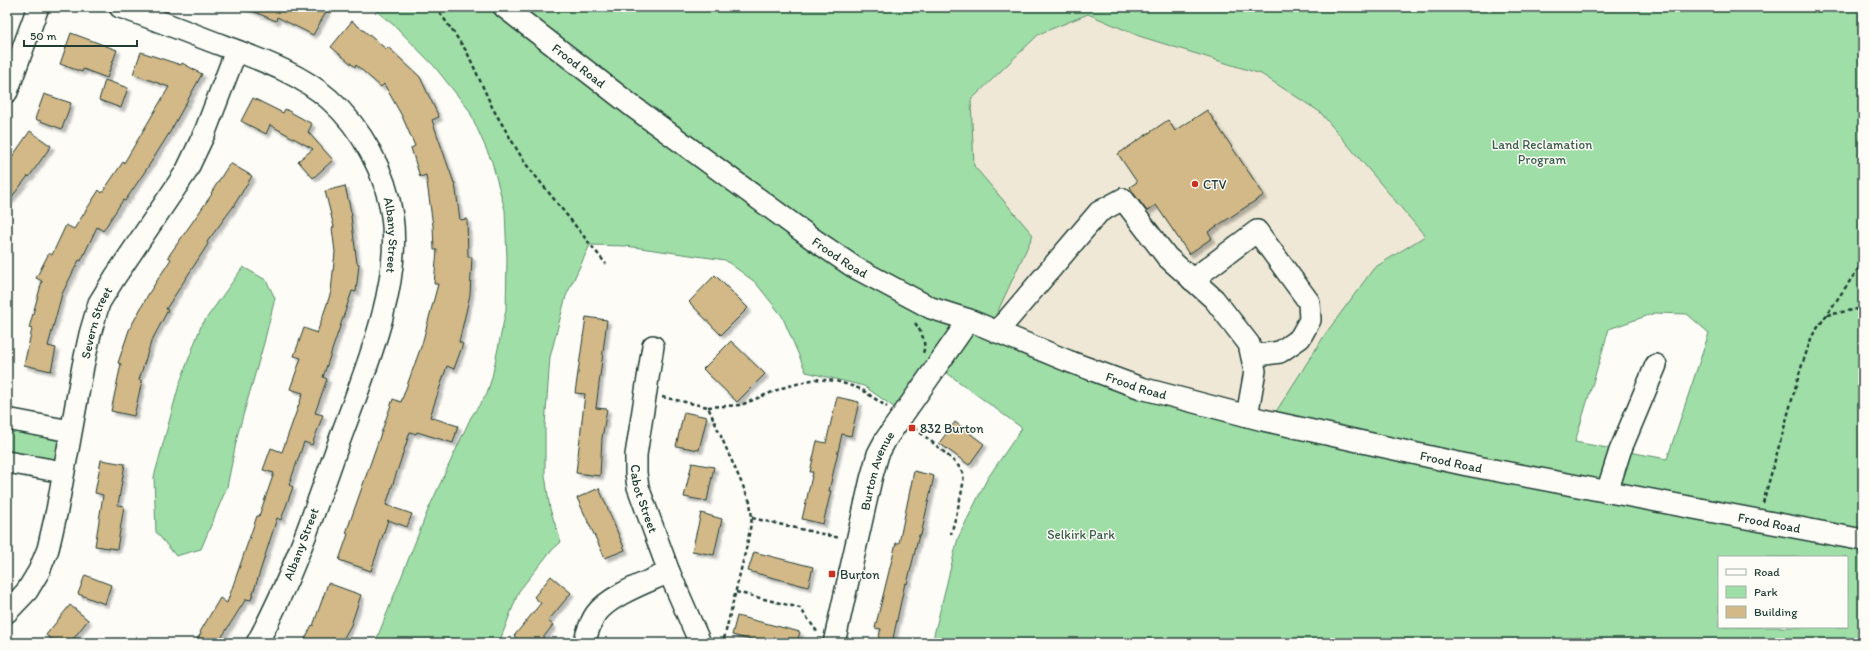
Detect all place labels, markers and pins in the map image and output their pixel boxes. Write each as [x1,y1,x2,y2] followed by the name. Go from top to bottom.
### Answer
[1203,177,1227,192] place label: CTV
[1190,179,1200,189] marker: CTV
[920,421,984,436] place label: 832 Burton
[907,423,917,433] marker: 832 Burton
[840,567,880,582] place label: Burton
[827,569,837,579] marker: Burton

